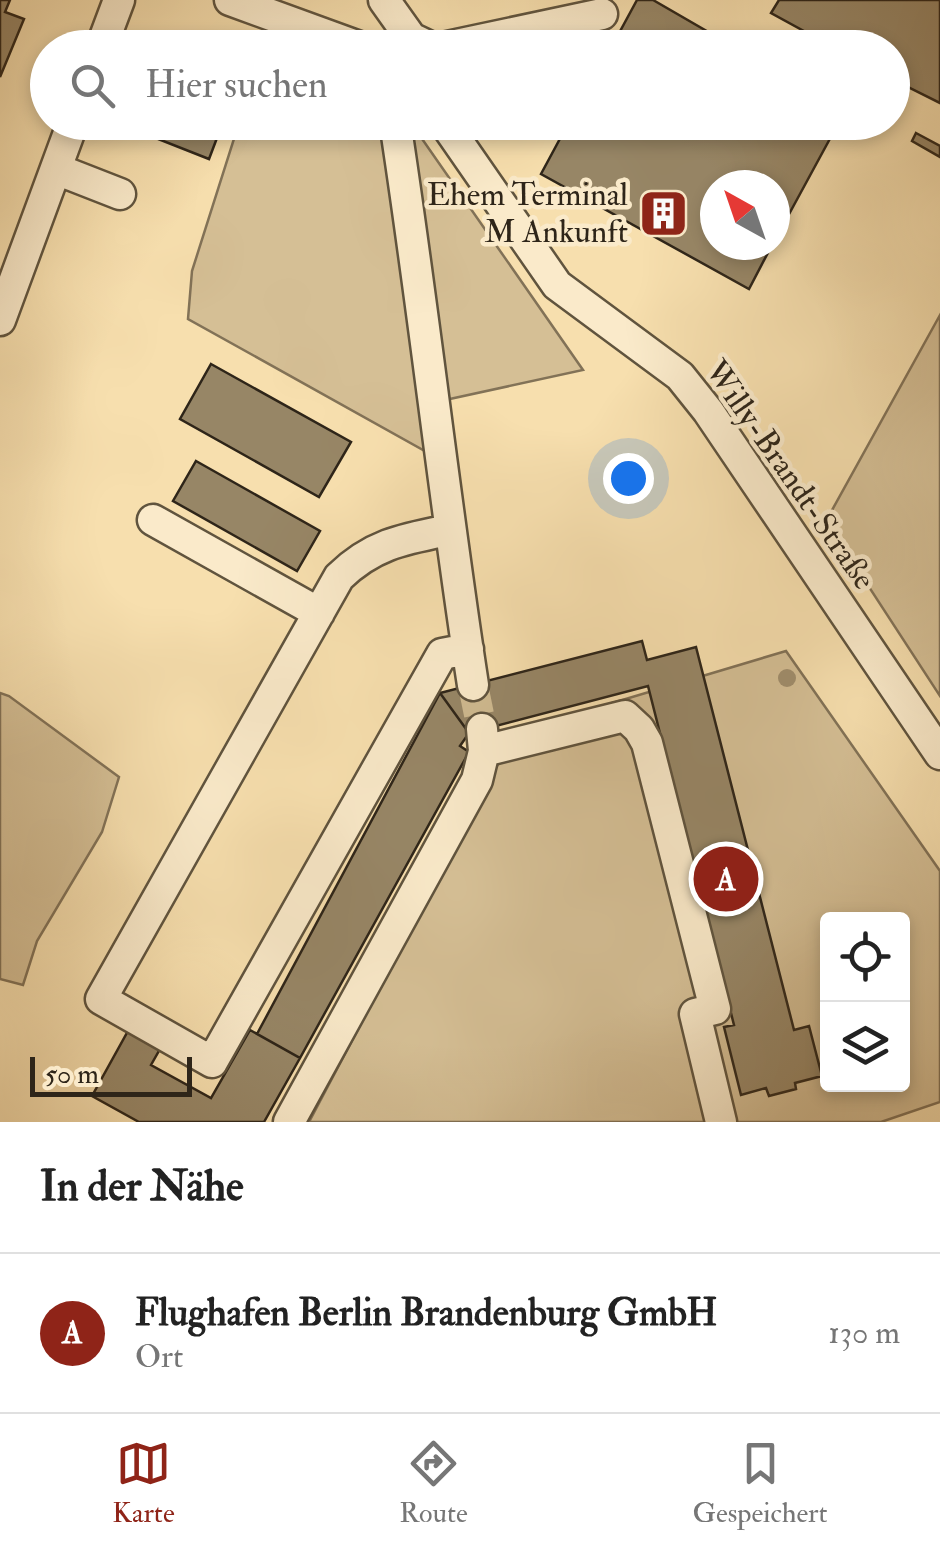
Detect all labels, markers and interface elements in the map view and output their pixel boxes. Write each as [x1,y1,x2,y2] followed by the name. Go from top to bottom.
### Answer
[30,30,910,140] search box
[65,58,120,113] icon: search
[145,61,328,109] text: Hier suchen
[700,170,790,260] north arrow
[427,175,628,252] place label: Ehem Terminal M Ankunft
[637,187,689,239] building icon: Ehem Terminal M Ankunft
[695,352,884,597] street label: Willy-Brandt-Straße
[603,453,654,504] your location
[694,842,758,916] pin: A
[820,912,910,1092] map controls
[820,912,910,1002] button: locate
[820,1002,910,1092] button: layers
[30,1052,192,1096] scale bar
[45,1057,99,1092] text: 50 m
[40,1161,244,1213] text: In der Nähe
[135,1289,717,1337] text: Flughafen Berlin Brandenburg GmbH
[62,1313,83,1353] text: A
[828,1313,900,1353] text: 130 m
[135,1337,183,1377] text: Ort
[112,1436,175,1531] tab: Karte
[399,1436,468,1531] tab: Route
[692,1436,828,1531] tab: Gespeichert

